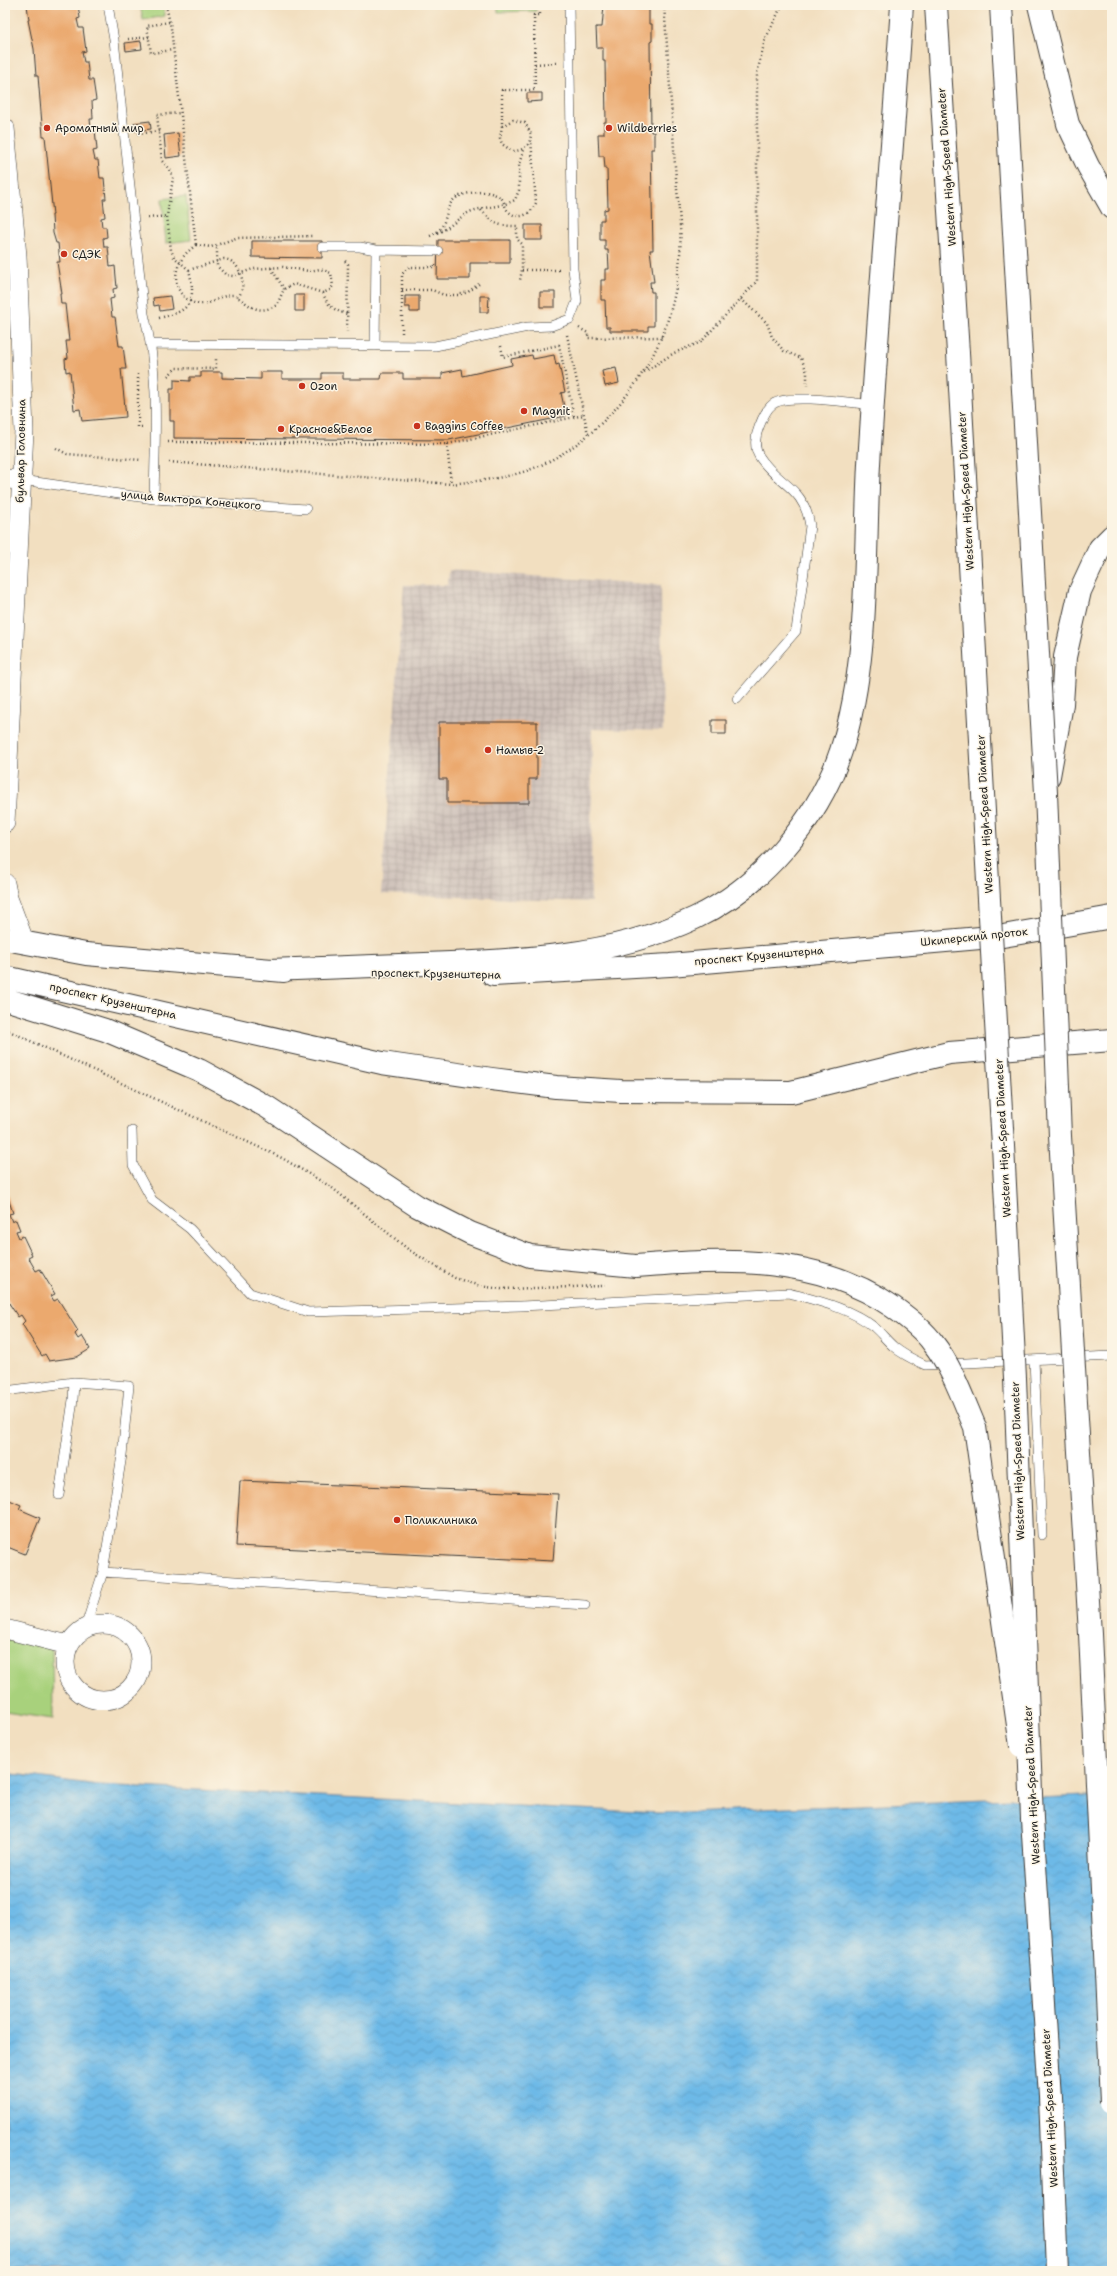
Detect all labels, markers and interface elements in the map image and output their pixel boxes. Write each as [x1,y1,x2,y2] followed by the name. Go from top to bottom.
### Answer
[934,87,960,247] street label: Western High-Speed Diameter
[55,121,144,136] place label: Ароматный мир
[617,121,677,136] place label: Wildberries
[42,123,52,133] marker: Ароматный мир
[604,123,614,133] marker: Wildberries
[72,247,101,262] place label: СДЭК
[59,249,69,259] marker: СДЭК
[310,379,338,394] place label: Ozon
[297,381,307,391] marker: Ozon
[13,399,29,503] street label: бульвар Головнина
[532,404,571,419] place label: Magnit
[519,406,529,416] marker: Magnit
[954,411,978,571] street label: Western High-Speed Diameter
[425,419,503,434] place label: Baggins Coffee
[412,421,422,431] marker: Baggins Coffee
[289,422,372,437] place label: Красное&Белое
[276,424,286,434] marker: Красное&Белое
[120,486,262,514] street label: улица Виктора Конецкого
[973,734,997,894] street label: Western High-Speed Diameter
[496,743,544,758] place label: Намыв-2
[483,745,493,755] marker: Намыв-2
[920,924,1029,950] street label: Шкиперский проток
[694,943,824,969] street label: проспект Крузенштерна
[371,965,501,983] street label: проспект Крузенштерна
[48,979,178,1023] street label: проспект Крузенштерна
[991,1058,1015,1218] street label: Western High-Speed Diameter
[1008,1381,1028,1541] street label: Western High-Speed Diameter
[405,1513,478,1528] place label: Поликлиника
[392,1515,402,1525] marker: Поликлиника
[1020,1705,1044,1865] street label: Western High-Speed Diameter
[1038,2028,1062,2188] street label: Western High-Speed Diameter

